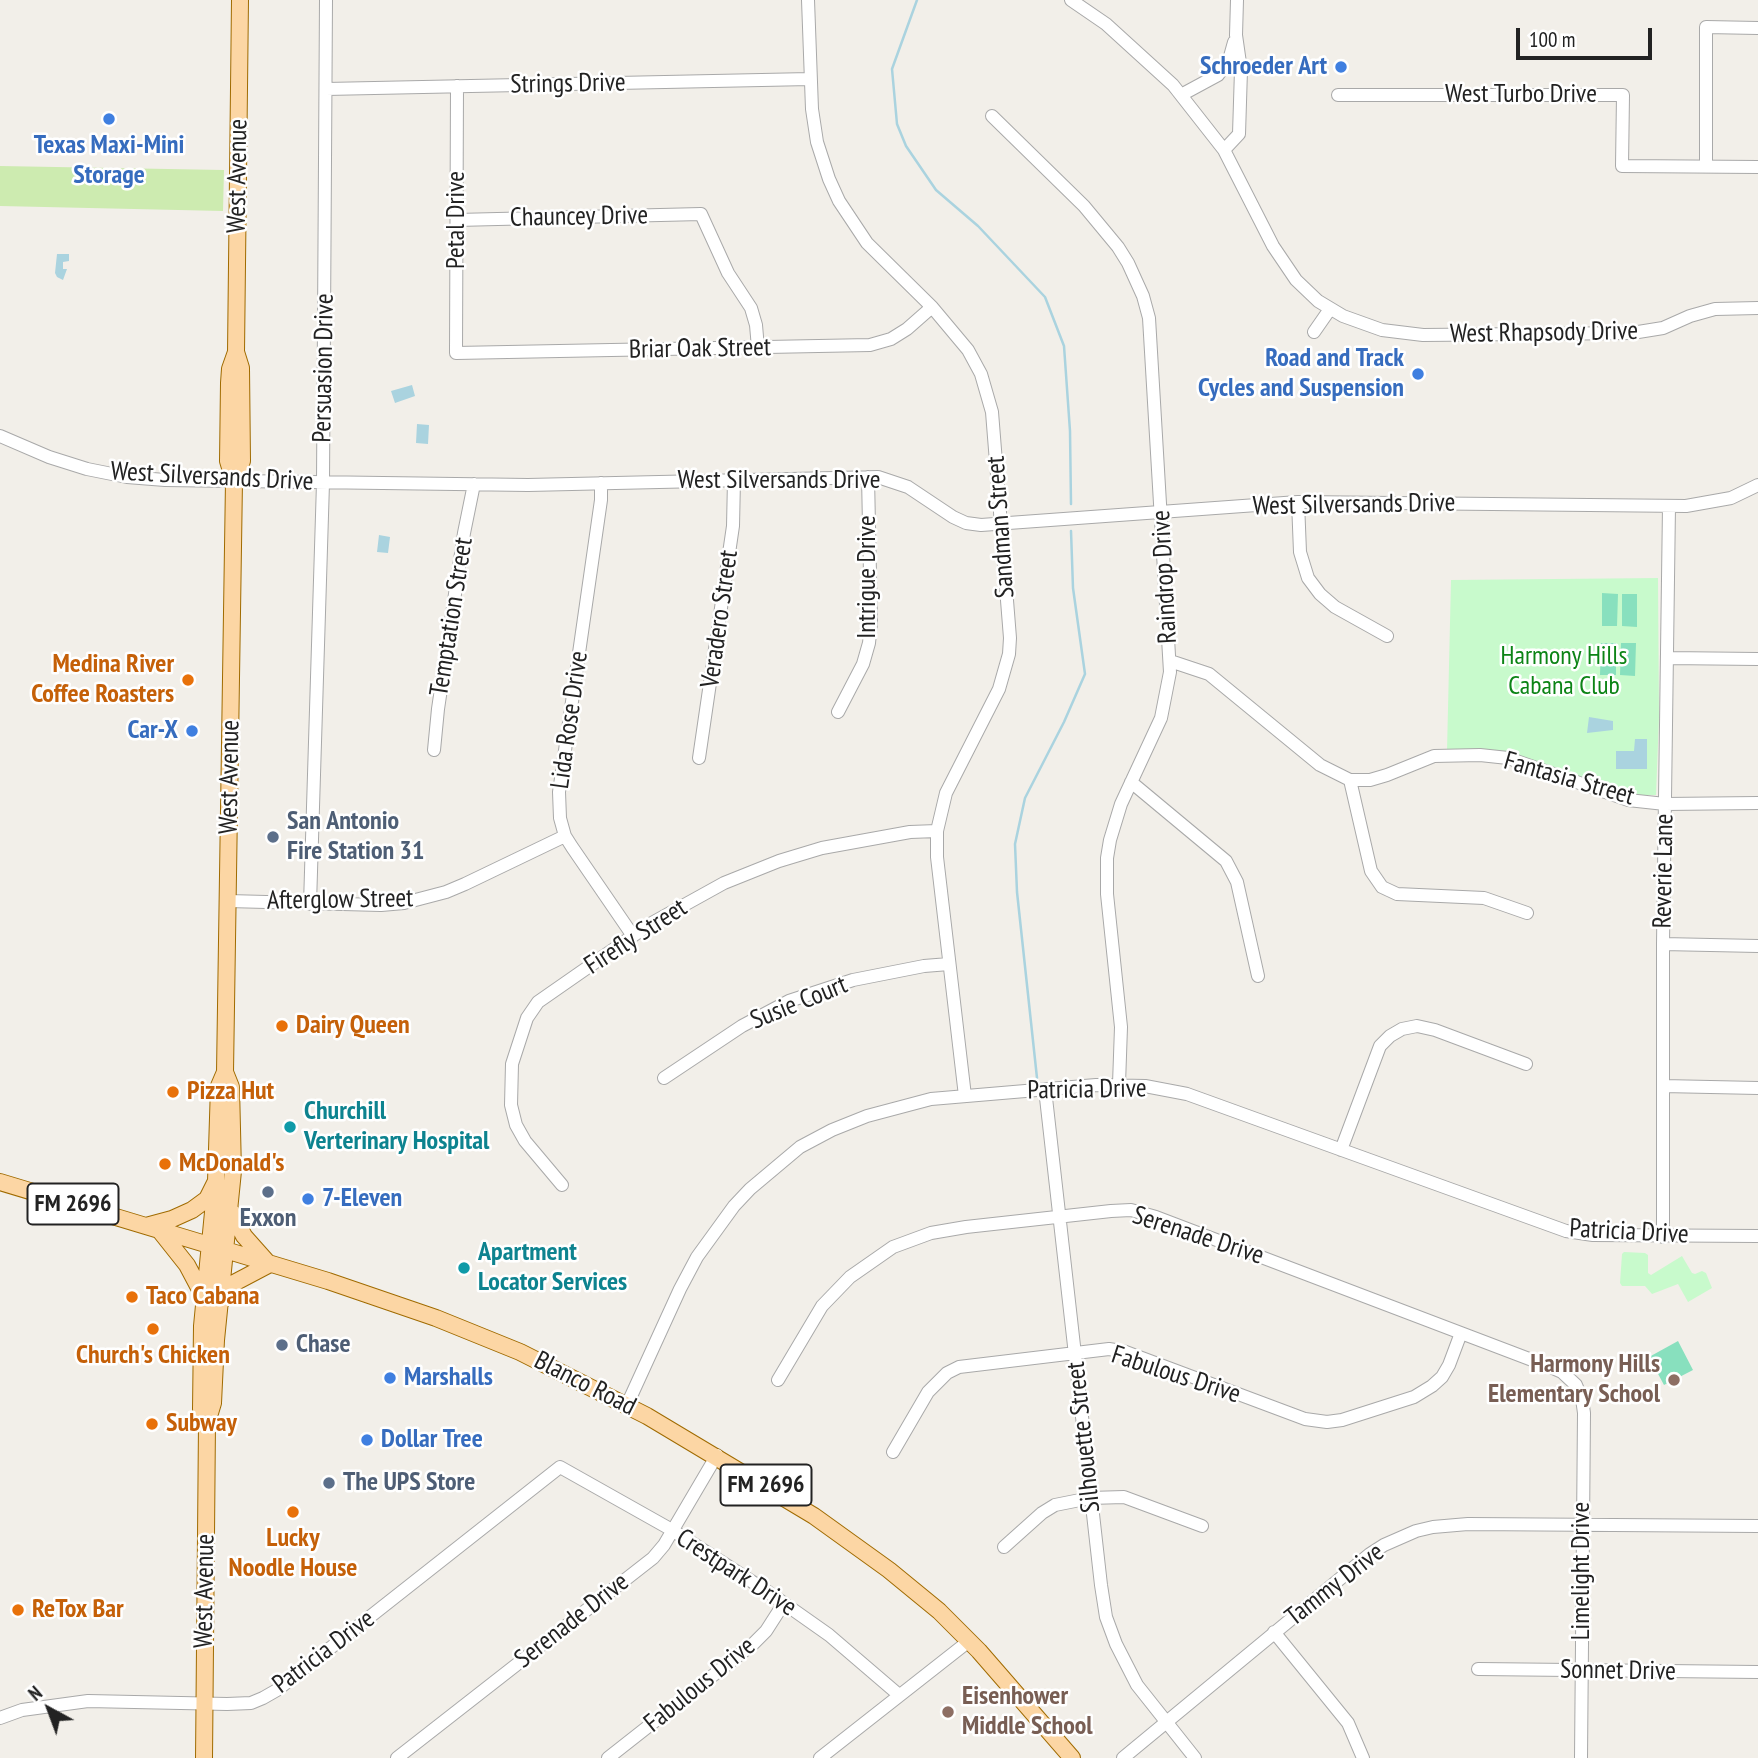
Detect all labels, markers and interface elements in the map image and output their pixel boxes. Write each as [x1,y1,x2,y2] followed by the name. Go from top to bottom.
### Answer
[1520,14,1656,58] scale bar
[1529,26,1575,53] text: 100 m
[1200,51,1327,83] place label: Schroeder Art
[1333,59,1349,75] marker: Schroeder Art
[510,67,626,101] street label: Strings Drive
[1445,79,1597,111] street label: West Turbo Drive
[101,111,117,127] marker: Texas Maxi-Mini Storage
[221,118,255,234] street label: West Avenue
[34,130,184,192] place label: Texas Maxi-Mini Storage
[441,171,473,269] street label: Petal Drive
[510,200,648,234] street label: Chauncey Drive
[307,293,341,443] street label: Persuasion Drive
[1450,316,1638,350] street label: West Rhapsody Drive
[629,332,771,366] street label: Briar Oak Street
[1198,343,1404,404] place label: Road and Track Cycles and Suspension
[1410,366,1426,382] marker: Road and Track Cycles and Suspension
[980,455,1022,599] street label: Sandman Street
[110,456,314,498] street label: West Silversands Drive
[678,465,880,497] street label: West Silversands Drive
[1252,488,1456,522] street label: West Silversands Drive
[1146,509,1184,645] street label: Raindrop Drive
[852,515,884,639] street label: Intrigue Drive
[424,535,480,699] street label: Temptation Street
[695,548,745,690] street label: Veradero Street
[1501,641,1627,702] park label: Harmony Hills Cabana Club
[31,649,174,710] place label: Medina River Coffee Roasters
[545,649,595,791] street label: Lida Rose Drive
[180,672,196,688] marker: Medina River Coffee Roasters
[128,715,178,747] place label: Car-X
[213,719,247,835] street label: West Avenue
[184,723,200,739] marker: Car-X
[1500,746,1638,812] street label: Fantasia Street
[287,806,424,868] place label: San Antonio Fire Station 31
[1647,813,1681,929] street label: Reverie Lane
[265,829,281,845] marker: San Antonio Fire Station 31
[267,883,413,917] street label: Afterglow Street
[579,892,693,982] street label: Firefly Street
[746,969,852,1037] street label: Susie Court
[296,1010,410,1042] place label: Dairy Queen
[274,1018,290,1034] marker: Dairy Queen
[1027,1073,1147,1107] street label: Patricia Drive
[187,1076,274,1108] place label: Pizza Hut
[165,1084,181,1100] marker: Pizza Hut
[304,1096,489,1158] place label: Churchill Verterinary Hospital
[282,1119,298,1135] marker: Churchill Verterinary Hospital
[179,1148,284,1180] place label: McDonald's
[157,1156,173,1172] marker: McDonald's
[322,1183,402,1215] place label: 7-Eleven
[28,1184,119,1224] road number: FM 2696
[260,1184,276,1200] marker: Exxon
[300,1191,316,1207] marker: 7-Eleven
[1128,1200,1268,1272] street label: Serenade Drive
[240,1203,296,1235] place label: Exxon
[1569,1213,1689,1251] street label: Patricia Drive
[478,1237,627,1298] place label: Apartment Locator Services
[456,1260,472,1276] marker: Apartment Locator Services
[146,1281,260,1313] place label: Taco Cabana
[124,1289,140,1305] marker: Taco Cabana
[145,1321,161,1337] marker: Church's Chicken
[296,1329,351,1361] place label: Chase
[274,1337,290,1353] marker: Chase
[1108,1339,1244,1411] street label: Fabulous Drive
[76,1340,230,1372] place label: Church's Chicken
[529,1345,641,1423] street label: Blanco Road
[1488,1349,1660,1410] place label: Harmony Hills Elementary School
[1061,1360,1107,1514] street label: Silhouette Street
[404,1362,493,1394] place label: Marshalls
[382,1370,398,1386] marker: Marshalls
[1666,1372,1682,1388] marker: Harmony Hills Elementary School
[166,1408,237,1440] place label: Subway
[144,1416,160,1432] marker: Subway
[381,1424,483,1456] place label: Dollar Tree
[359,1432,375,1448] marker: Dollar Tree
[720,1464,812,1506] road number: FM 2696
[343,1467,475,1499] place label: The UPS Store
[321,1475,337,1491] marker: The UPS Store
[1566,1502,1598,1640] street label: Limelight Drive
[285,1504,301,1520] marker: Lucky Noodle House
[229,1523,357,1584] place label: Lucky Noodle House
[670,1523,802,1623] street label: Crestpark Drive
[188,1533,222,1649] street label: West Avenue
[1280,1537,1390,1633] street label: Tammy Drive
[509,1567,635,1675] street label: Serenade Drive
[32,1594,124,1626] place label: ReTox Bar
[10,1602,26,1618] marker: ReTox Bar
[267,1604,381,1700] street label: Patricia Drive
[638,1631,762,1739] street label: Fabulous Drive
[1560,1654,1676,1688] street label: Sonnet Drive
[14,1674,84,1744] north arrow
[23,1681,47,1706] text: N
[962,1681,1093,1742] place label: Eisenhower Middle School
[940,1704,956,1720] marker: Eisenhower Middle School

